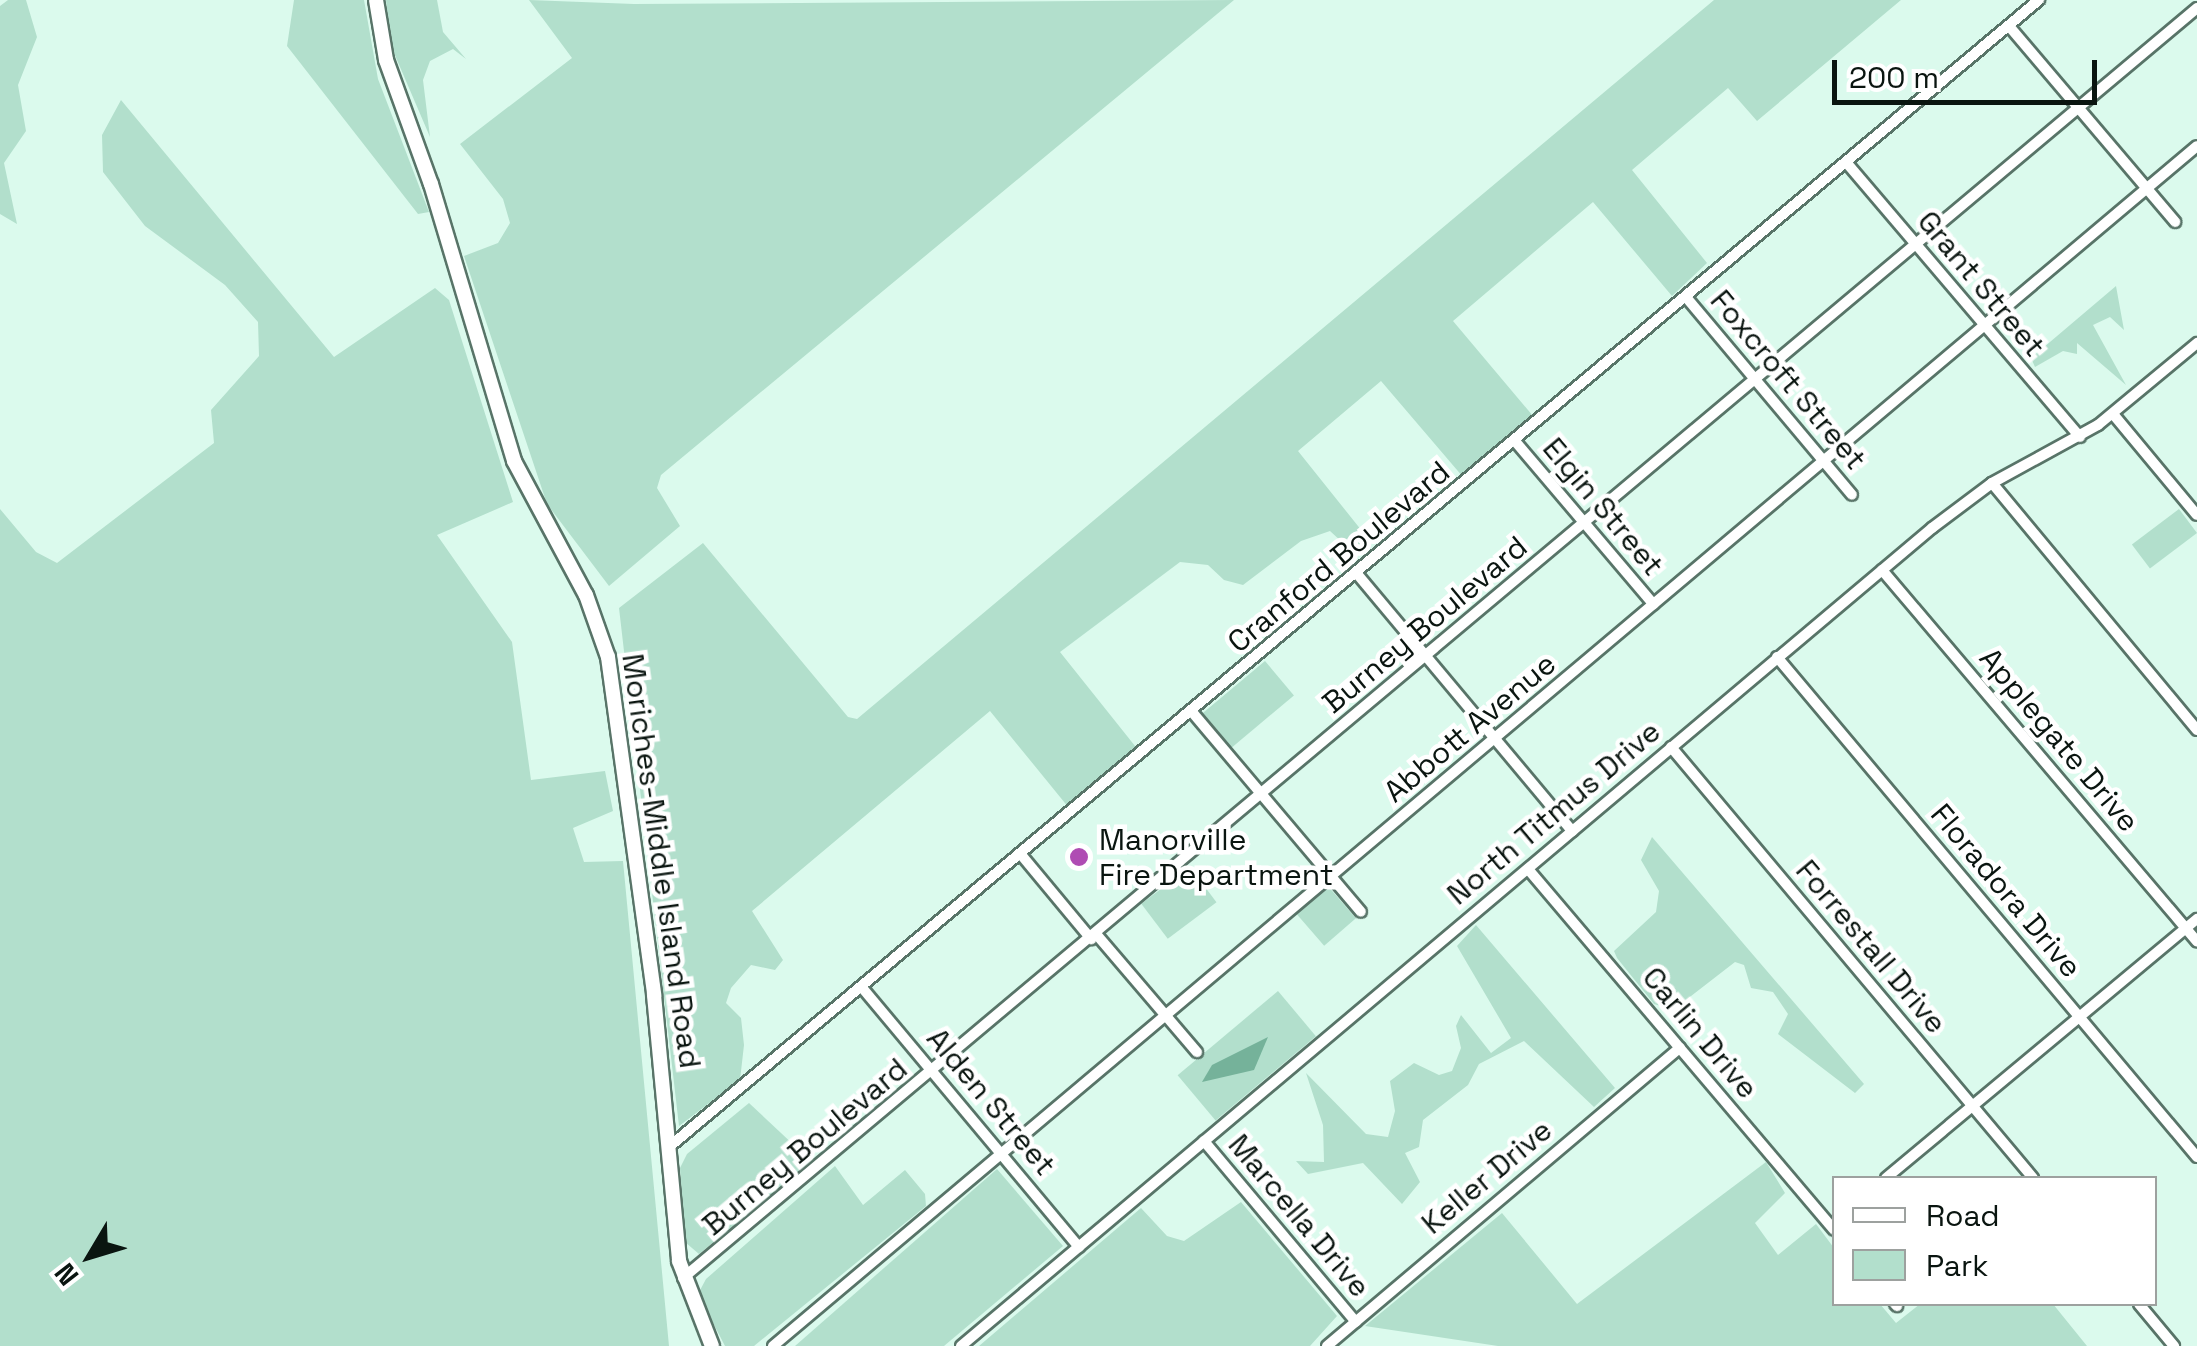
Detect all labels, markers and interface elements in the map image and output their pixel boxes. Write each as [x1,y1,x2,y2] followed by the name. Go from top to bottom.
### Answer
[1837,40,2102,102] scale bar
[1849,58,1939,97] text: 200 m
[1910,204,2052,364] street label: Grant Street
[1703,283,1873,477] street label: Foxcroft Street
[1535,431,1671,583] street label: Elgin Street
[1221,454,1457,660] street label: Cranford Boulevard
[1315,529,1535,721] street label: Burney Boulevard
[1972,641,2146,839] street label: Applegate Drive
[1377,646,1563,810] street label: Abbott Avenue
[614,651,708,1071] street label: Moriches-Middle Island Road
[1440,713,1668,913] street label: North Titmus Drive
[1923,797,2089,985] street label: Floradora Drive
[1099,822,1333,892] place label: Manorville Fire Department
[1068,846,1090,868] marker: Manorville Fire Department
[1788,853,1954,1041] street label: Forrestall Drive
[1635,960,1765,1106] street label: Carlin Drive
[919,1021,1063,1183] street label: Alden Street
[695,1051,915,1243] street label: Burney Boulevard
[1415,1112,1559,1242] street label: Keller Drive
[1221,1127,1377,1305] street label: Marcella Drive
[1832,1176,2157,1306] legend
[1926,1196,2000,1235] text: Road
[40,1206,140,1306] north arrow
[1926,1246,1988,1285] text: Park
[46,1256,86,1293] text: N

